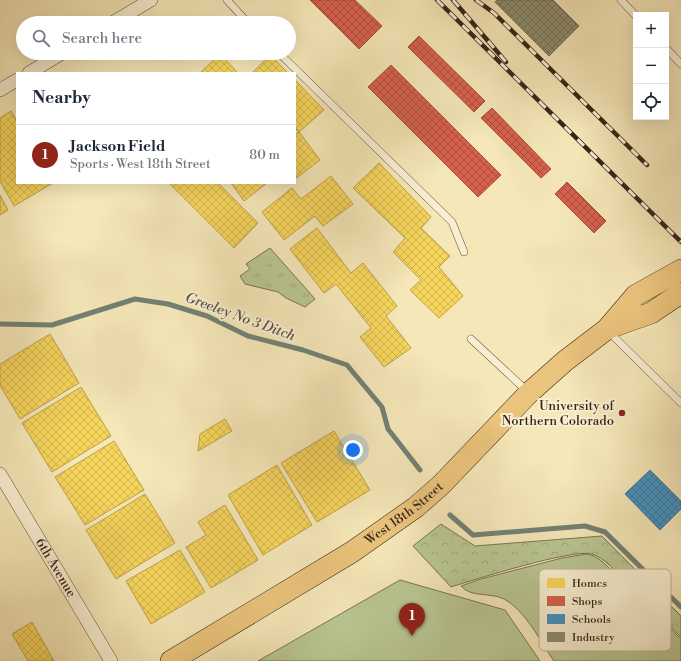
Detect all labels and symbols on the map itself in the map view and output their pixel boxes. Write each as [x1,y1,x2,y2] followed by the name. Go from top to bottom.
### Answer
[183,289,298,345] water label: Greeley No 3 Ditch
[502,398,615,429] place label: University of Northern Colorado
[617,408,627,418] marker: University of Northern Colorado
[343,440,363,460] your location
[361,478,447,549] street label: West 18th Street
[32,535,80,601] street label: 6th Avenue
[539,569,671,651] legend
[572,577,607,591] text: Homes
[572,595,602,609] text: Shops
[399,603,425,636] pin: 1
[572,613,611,627] text: Schools
[572,631,615,645] text: Industry

